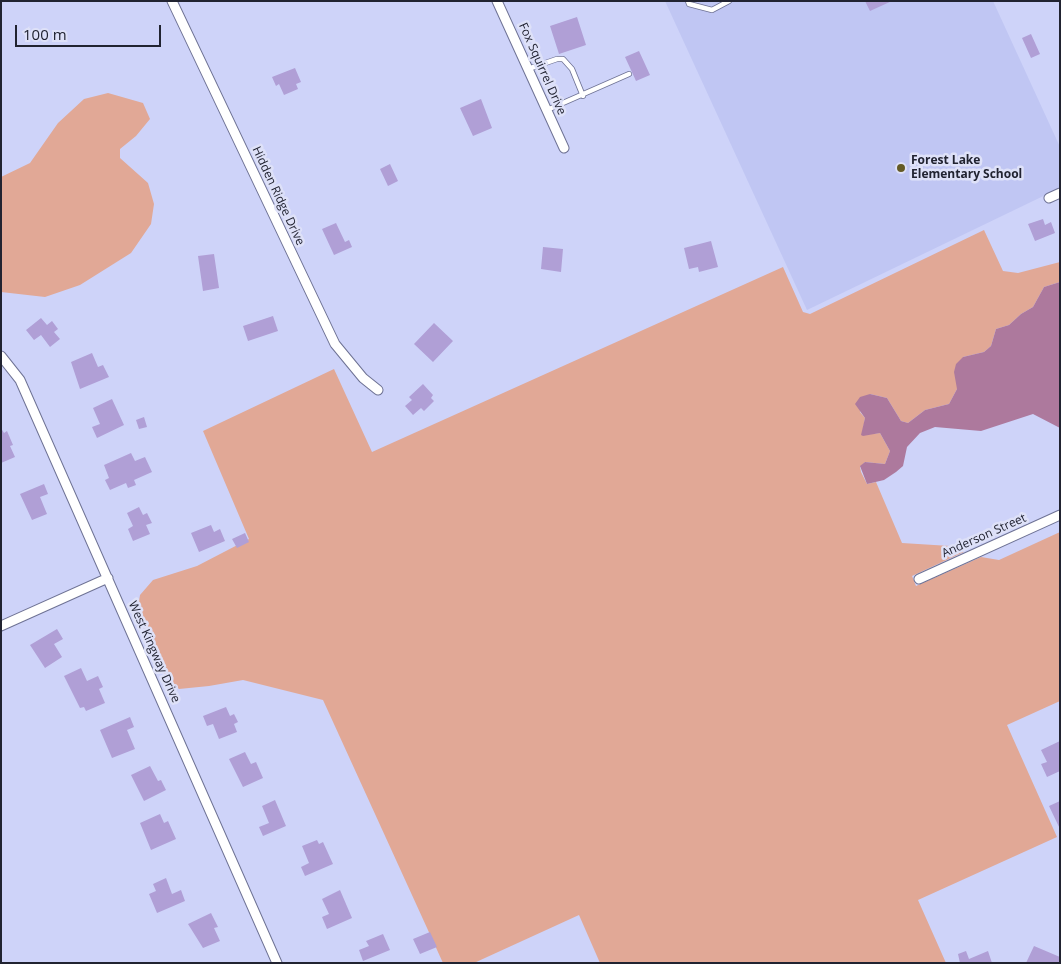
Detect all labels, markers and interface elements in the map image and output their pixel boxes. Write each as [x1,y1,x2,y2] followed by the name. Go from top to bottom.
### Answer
[18,15,164,47] scale bar
[515,21,569,117] street label: Fox Squirrel Drive
[23,24,67,44] text: 100 m
[249,144,307,248] street label: Hidden Ridge Drive
[911,154,1022,182] place label: Forest Lake Elementary School
[895,162,907,174] marker: Forest Lake Elementary School
[940,511,1028,561] street label: Anderson Street
[125,599,183,705] street label: West Kingway Drive

